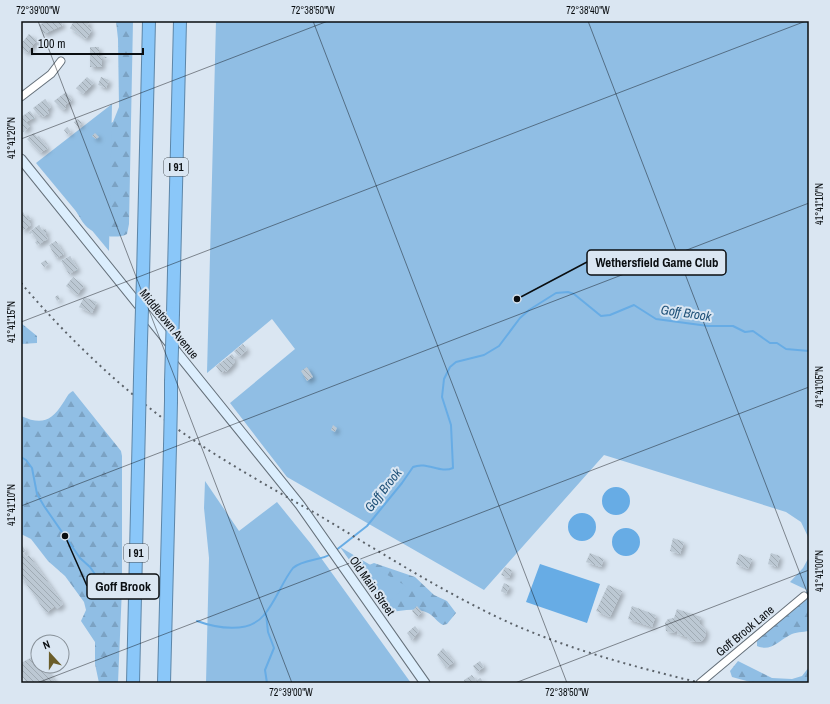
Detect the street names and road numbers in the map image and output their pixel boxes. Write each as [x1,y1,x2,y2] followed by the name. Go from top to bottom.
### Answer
[164,158,188,176] road number: I 91
[136,286,202,362] street label: Middletown Avenue
[124,544,148,562] road number: I 91
[346,553,398,619] street label: Old Main Street
[712,602,778,660] street label: Goff Brook Lane

